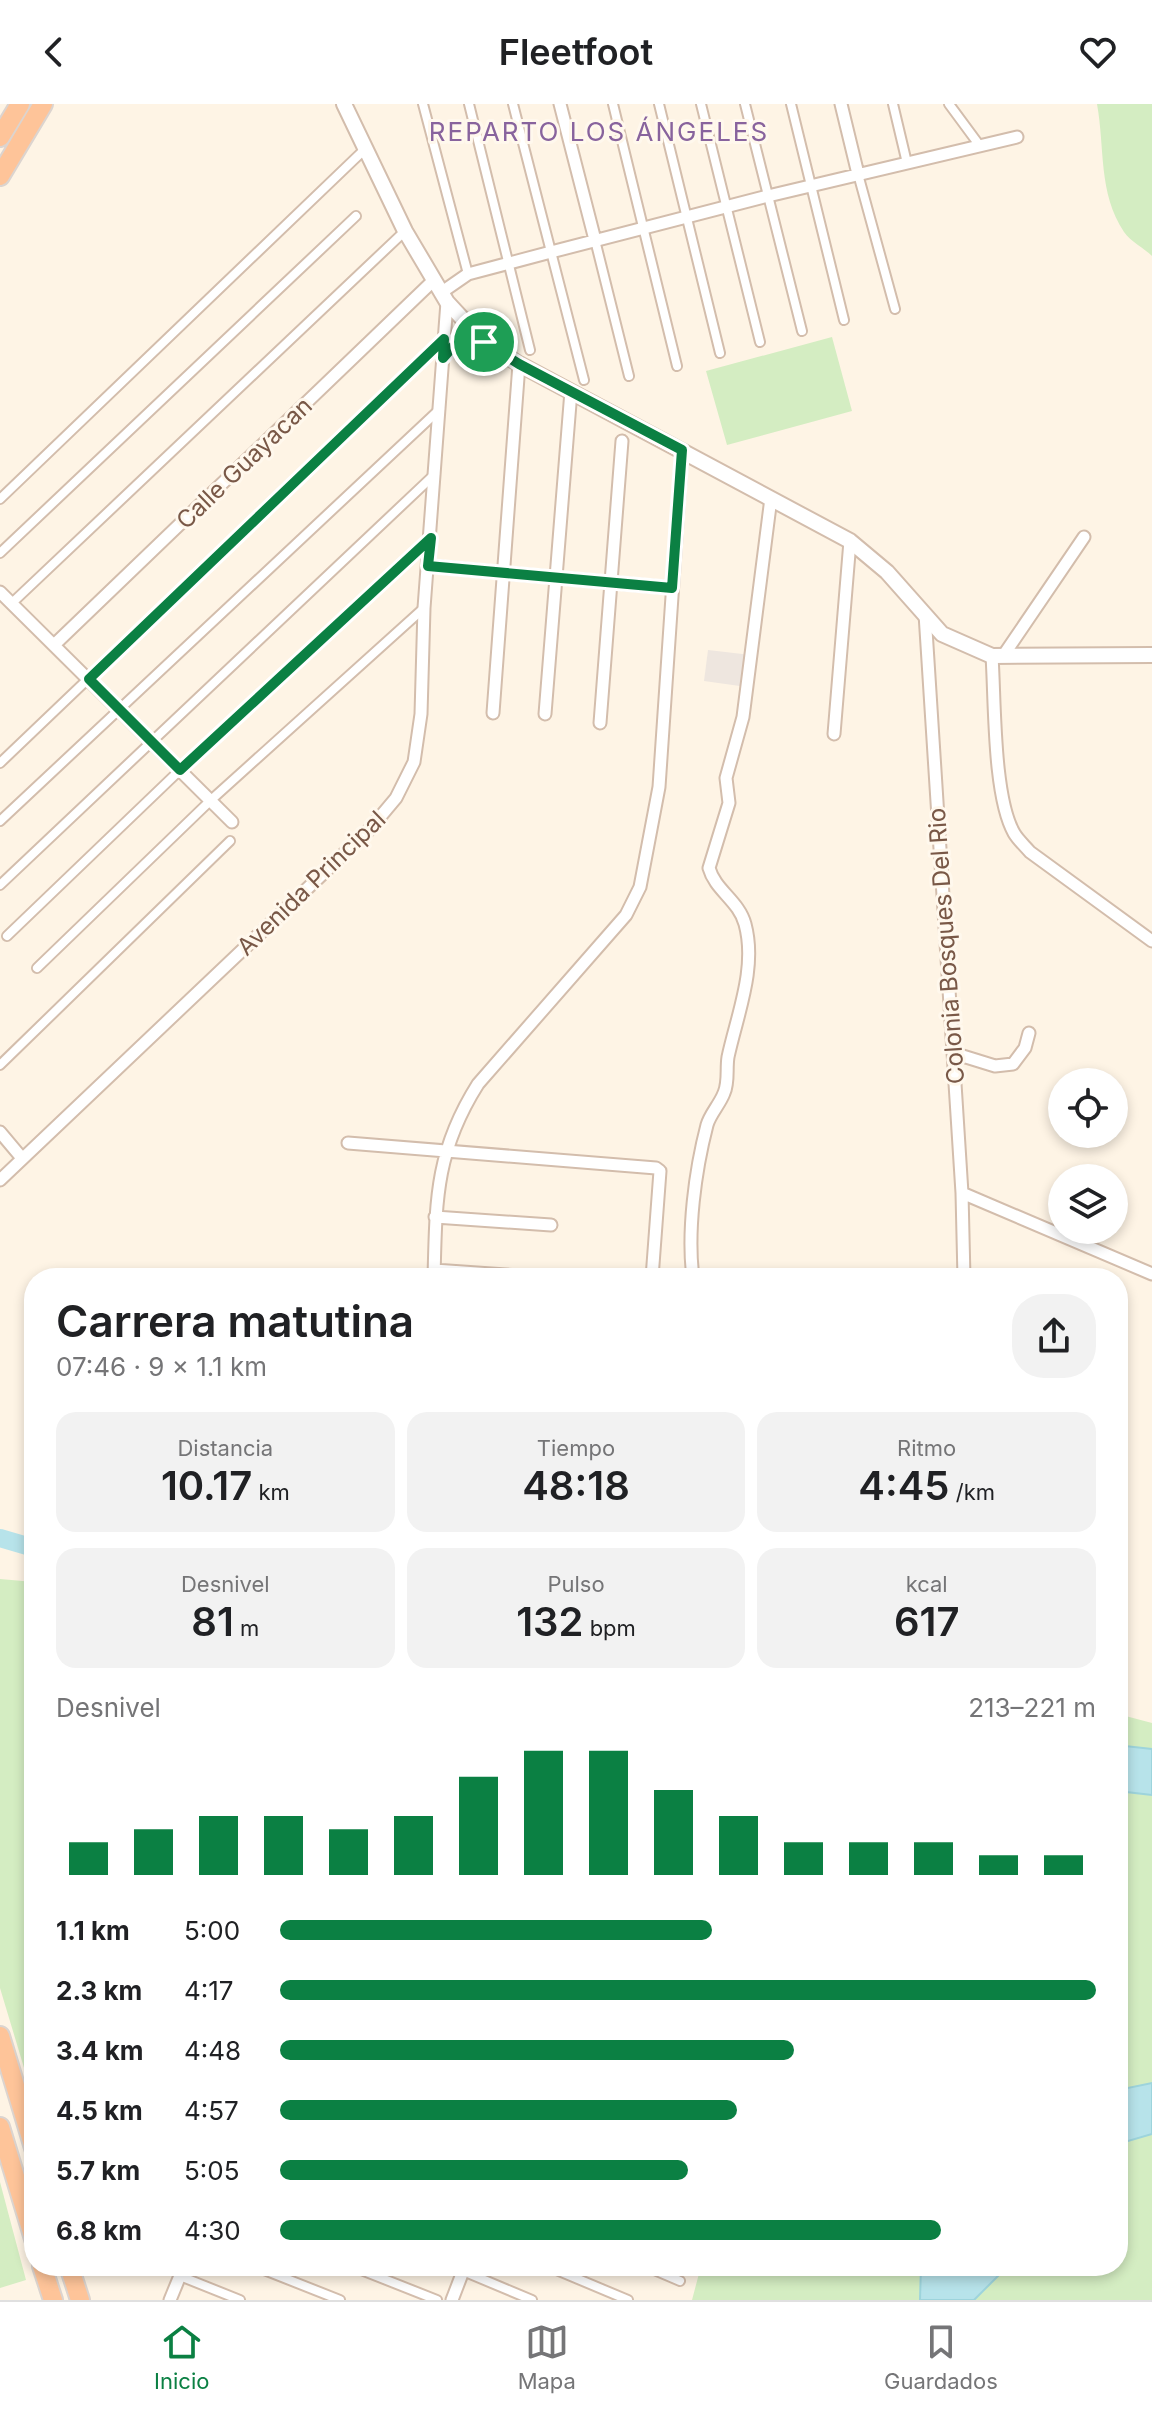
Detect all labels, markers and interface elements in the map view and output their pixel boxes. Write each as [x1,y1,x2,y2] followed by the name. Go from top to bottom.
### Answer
[32,30,76,74] icon: back
[499,30,653,74] text: Fleetfoot
[1076,30,1120,74] icon: heart
[429,116,769,147] district label: REPARTO LOS ÁNGELES
[450,308,518,376] pin
[462,320,506,364] icon: arrive
[170,391,318,535] street label: Calle Guayacan
[231,805,391,961] street label: Avenida Principal
[922,807,970,1085] street label: Colonia Bosques Del Rio
[1048,1068,1128,1244] map controls
[1048,1068,1128,1148] button: locate
[1048,1164,1128,1244] button: layers
[56,1294,414,1348] text: Carrera matutina
[1012,1294,1096,1378] button: share
[56,1351,267,1382] text: 07:46 · 9 × 1.1 km
[177,1435,273,1461] text: Distancia
[537,1435,615,1461] text: Tiempo
[897,1435,956,1461] text: Ritmo
[161,1461,252,1510] text: 10.17
[522,1461,630,1510] text: 48:18
[858,1461,950,1510] text: 4:45
[252,1479,290,1505] text: km
[950,1479,995,1505] text: /km
[181,1571,270,1597] text: Desnivel
[547,1571,605,1597] text: Pulso
[906,1571,948,1597] text: kcal
[191,1597,234,1646] text: 81
[516,1597,583,1646] text: 132
[894,1597,959,1646] text: 617
[234,1615,259,1641] text: m
[583,1615,636,1641] text: bpm
[56,1692,161,1723] text: Desnivel
[968,1692,1096,1723] text: 213–221 m
[56,1915,130,1946] text: 1.1 km
[184,1915,240,1946] text: 5:00
[56,1975,142,2006] text: 2.3 km
[184,1975,234,2006] text: 4:17
[56,2035,143,2066] text: 3.4 km
[184,2035,241,2066] text: 4:48
[56,2095,143,2126] text: 4.5 km
[184,2095,239,2126] text: 4:57
[56,2155,140,2186] text: 5.7 km
[184,2155,240,2186] text: 5:05
[56,2215,142,2246] text: 6.8 km
[184,2215,241,2246] text: 4:30
[154,2320,209,2394] tab: Inicio
[518,2320,576,2394] tab: Mapa
[884,2320,998,2394] tab: Guardados

